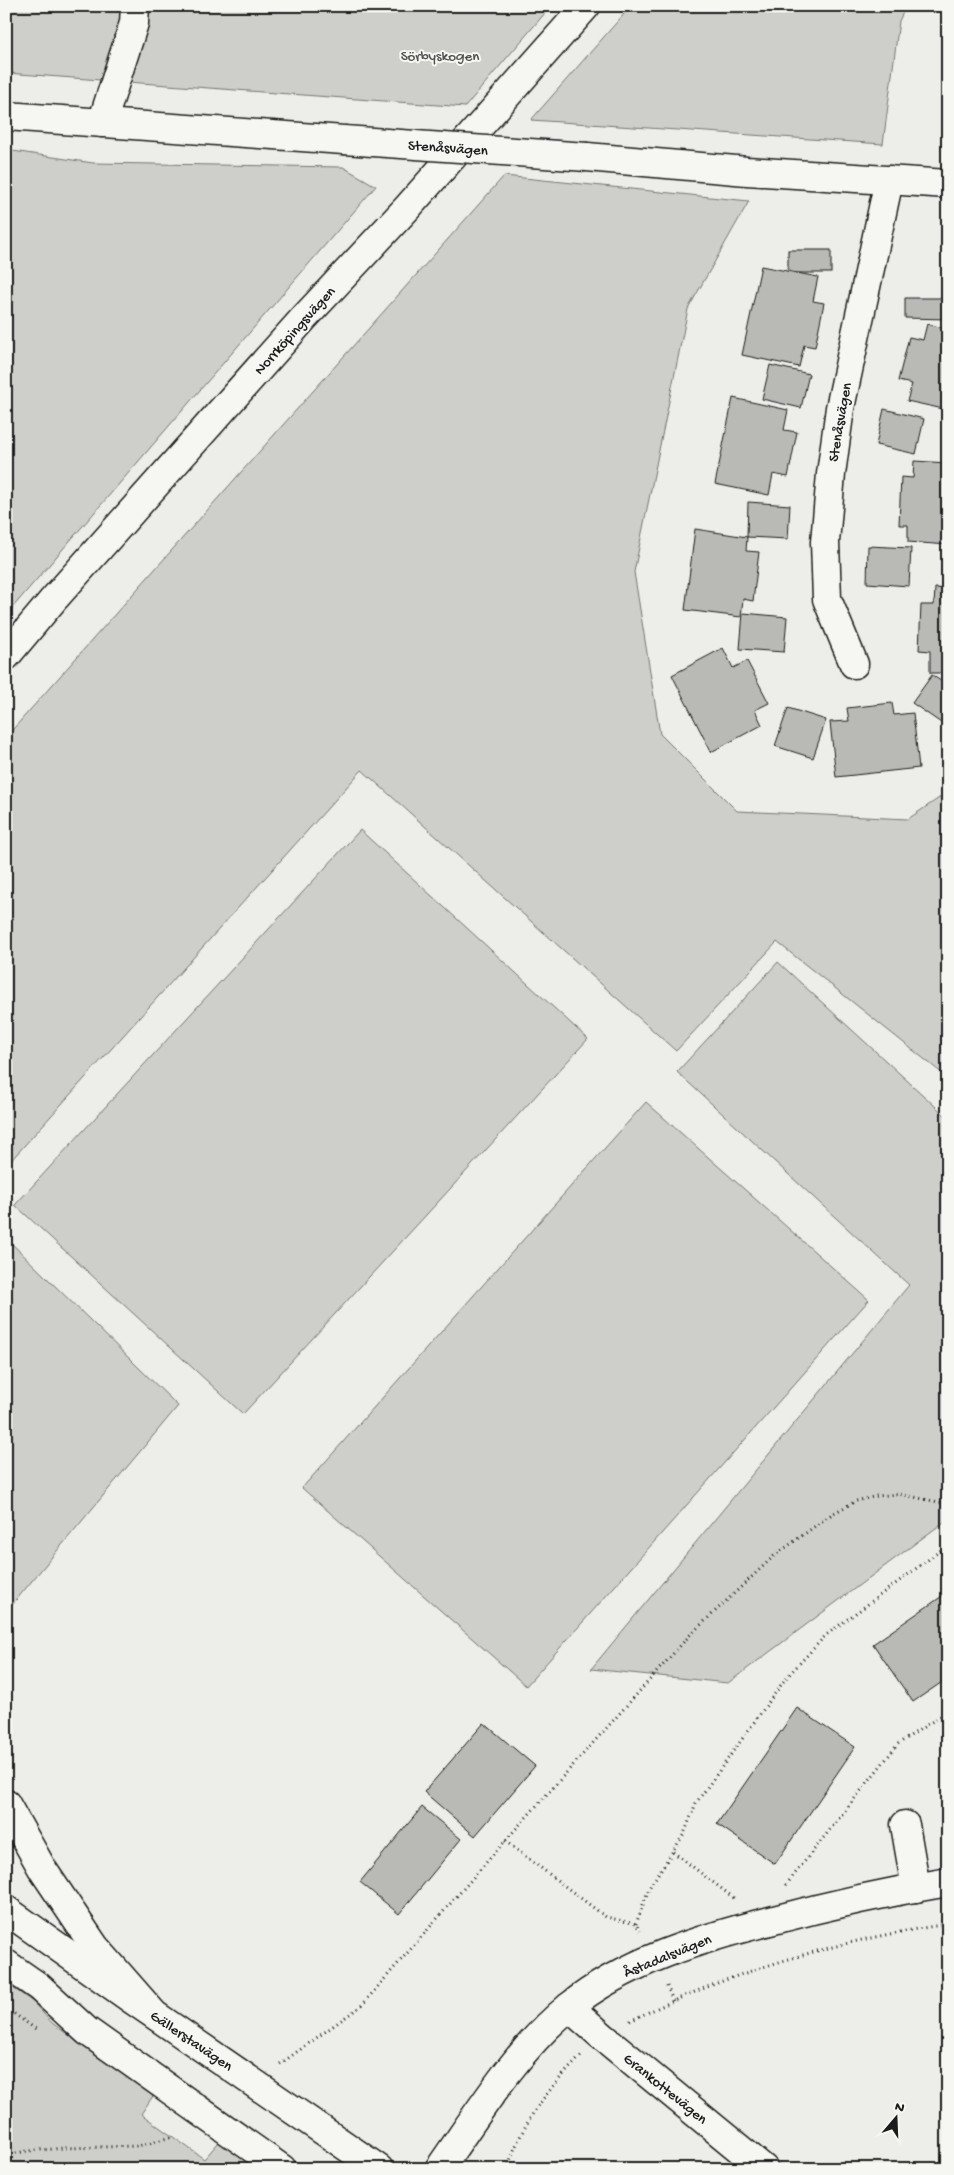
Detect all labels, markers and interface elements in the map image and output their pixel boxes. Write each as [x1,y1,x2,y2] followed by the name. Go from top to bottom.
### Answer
[401,48,479,66] park label: Sörbyskogen
[407,137,488,161] street label: Stenåsvägen
[251,283,340,379] street label: Norrköpingsvägen
[825,381,857,463] street label: Stenåsvägen
[621,1931,714,1983] street label: Åstadalsvägen
[146,2007,236,2076] street label: Gällerstavägen
[619,2050,710,2129] street label: Grankottevägen
[872,2092,922,2142] north arrow
[892,2099,907,2118] text: N

